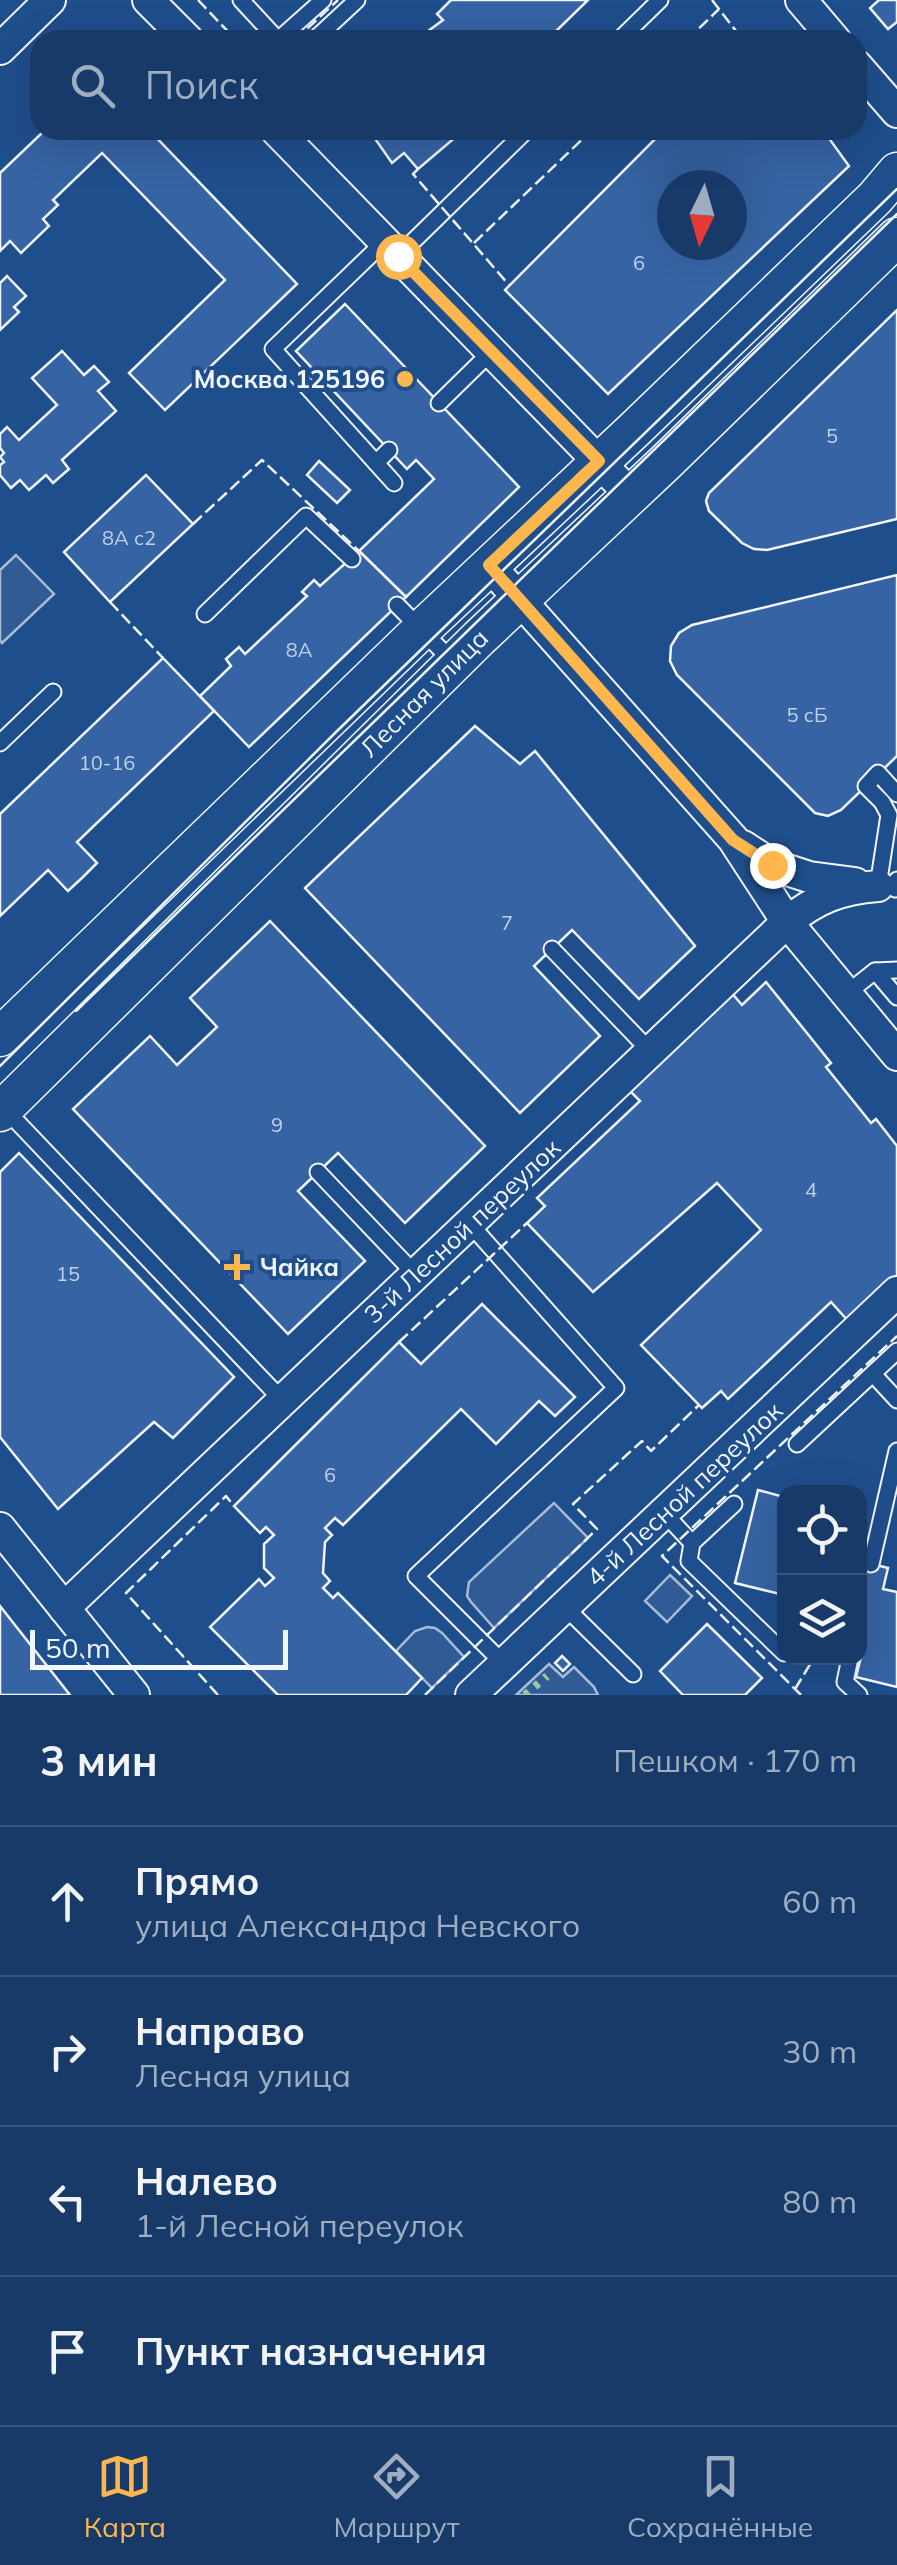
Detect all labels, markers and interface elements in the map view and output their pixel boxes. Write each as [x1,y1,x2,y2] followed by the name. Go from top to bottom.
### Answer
[30,30,867,140] search box
[65,58,120,113] icon: search
[145,61,258,109] text: Поиск
[657,170,747,260] north arrow
[376,234,422,280] route start
[633,250,645,275] house number: 6
[194,363,385,394] place label: Москва 125196
[394,368,416,390] marker: Москва 125196
[826,423,838,448] house number: 5
[102,525,156,550] house number: 8А с2
[353,622,494,763] street label: Лесная улица
[286,637,313,662] house number: 8А
[787,702,827,727] house number: 5 сБ
[79,750,135,775] house number: 10-16
[750,843,796,889] route end
[501,910,513,935] house number: 7
[271,1112,283,1137] house number: 9
[357,1131,566,1329] street label: 3-й Лесной переулок
[805,1177,817,1202] house number: 4
[260,1251,339,1282] place label: Чайка
[224,1254,250,1280] marker: Чайка
[56,1261,80,1286] house number: 15
[579,1394,788,1592] street label: 4-й Лесной переулок
[324,1462,336,1487] house number: 6
[777,1485,867,1665] map controls
[777,1485,867,1575] button: locate
[777,1575,867,1665] button: layers
[30,1625,288,1670] scale bar
[45,1630,111,1665] text: 50 m
[40,1734,158,1787] text: 3 мин
[613,1740,857,1780] text: Пешком · 170 m
[135,1857,260,1905] text: Прямо
[40,1874,95,1929] icon: ahead
[782,1881,857,1921] text: 60 m
[135,1905,580,1945] text: улица Александра Невского
[135,2007,305,2055] text: Направо
[40,2024,95,2079] icon: right
[782,2031,857,2071] text: 30 m
[135,2055,351,2095] text: Лесная улица
[135,2157,278,2205] text: Налево
[40,2174,95,2229] icon: left
[782,2181,857,2221] text: 80 m
[135,2205,463,2245] text: 1-й Лесной переулок
[40,2324,95,2379] icon: arrive
[135,2327,487,2375] text: Пункт назначения
[84,2449,166,2544] tab: Карта
[334,2449,460,2544] tab: Маршрут
[627,2449,813,2544] tab: Сохранённые

